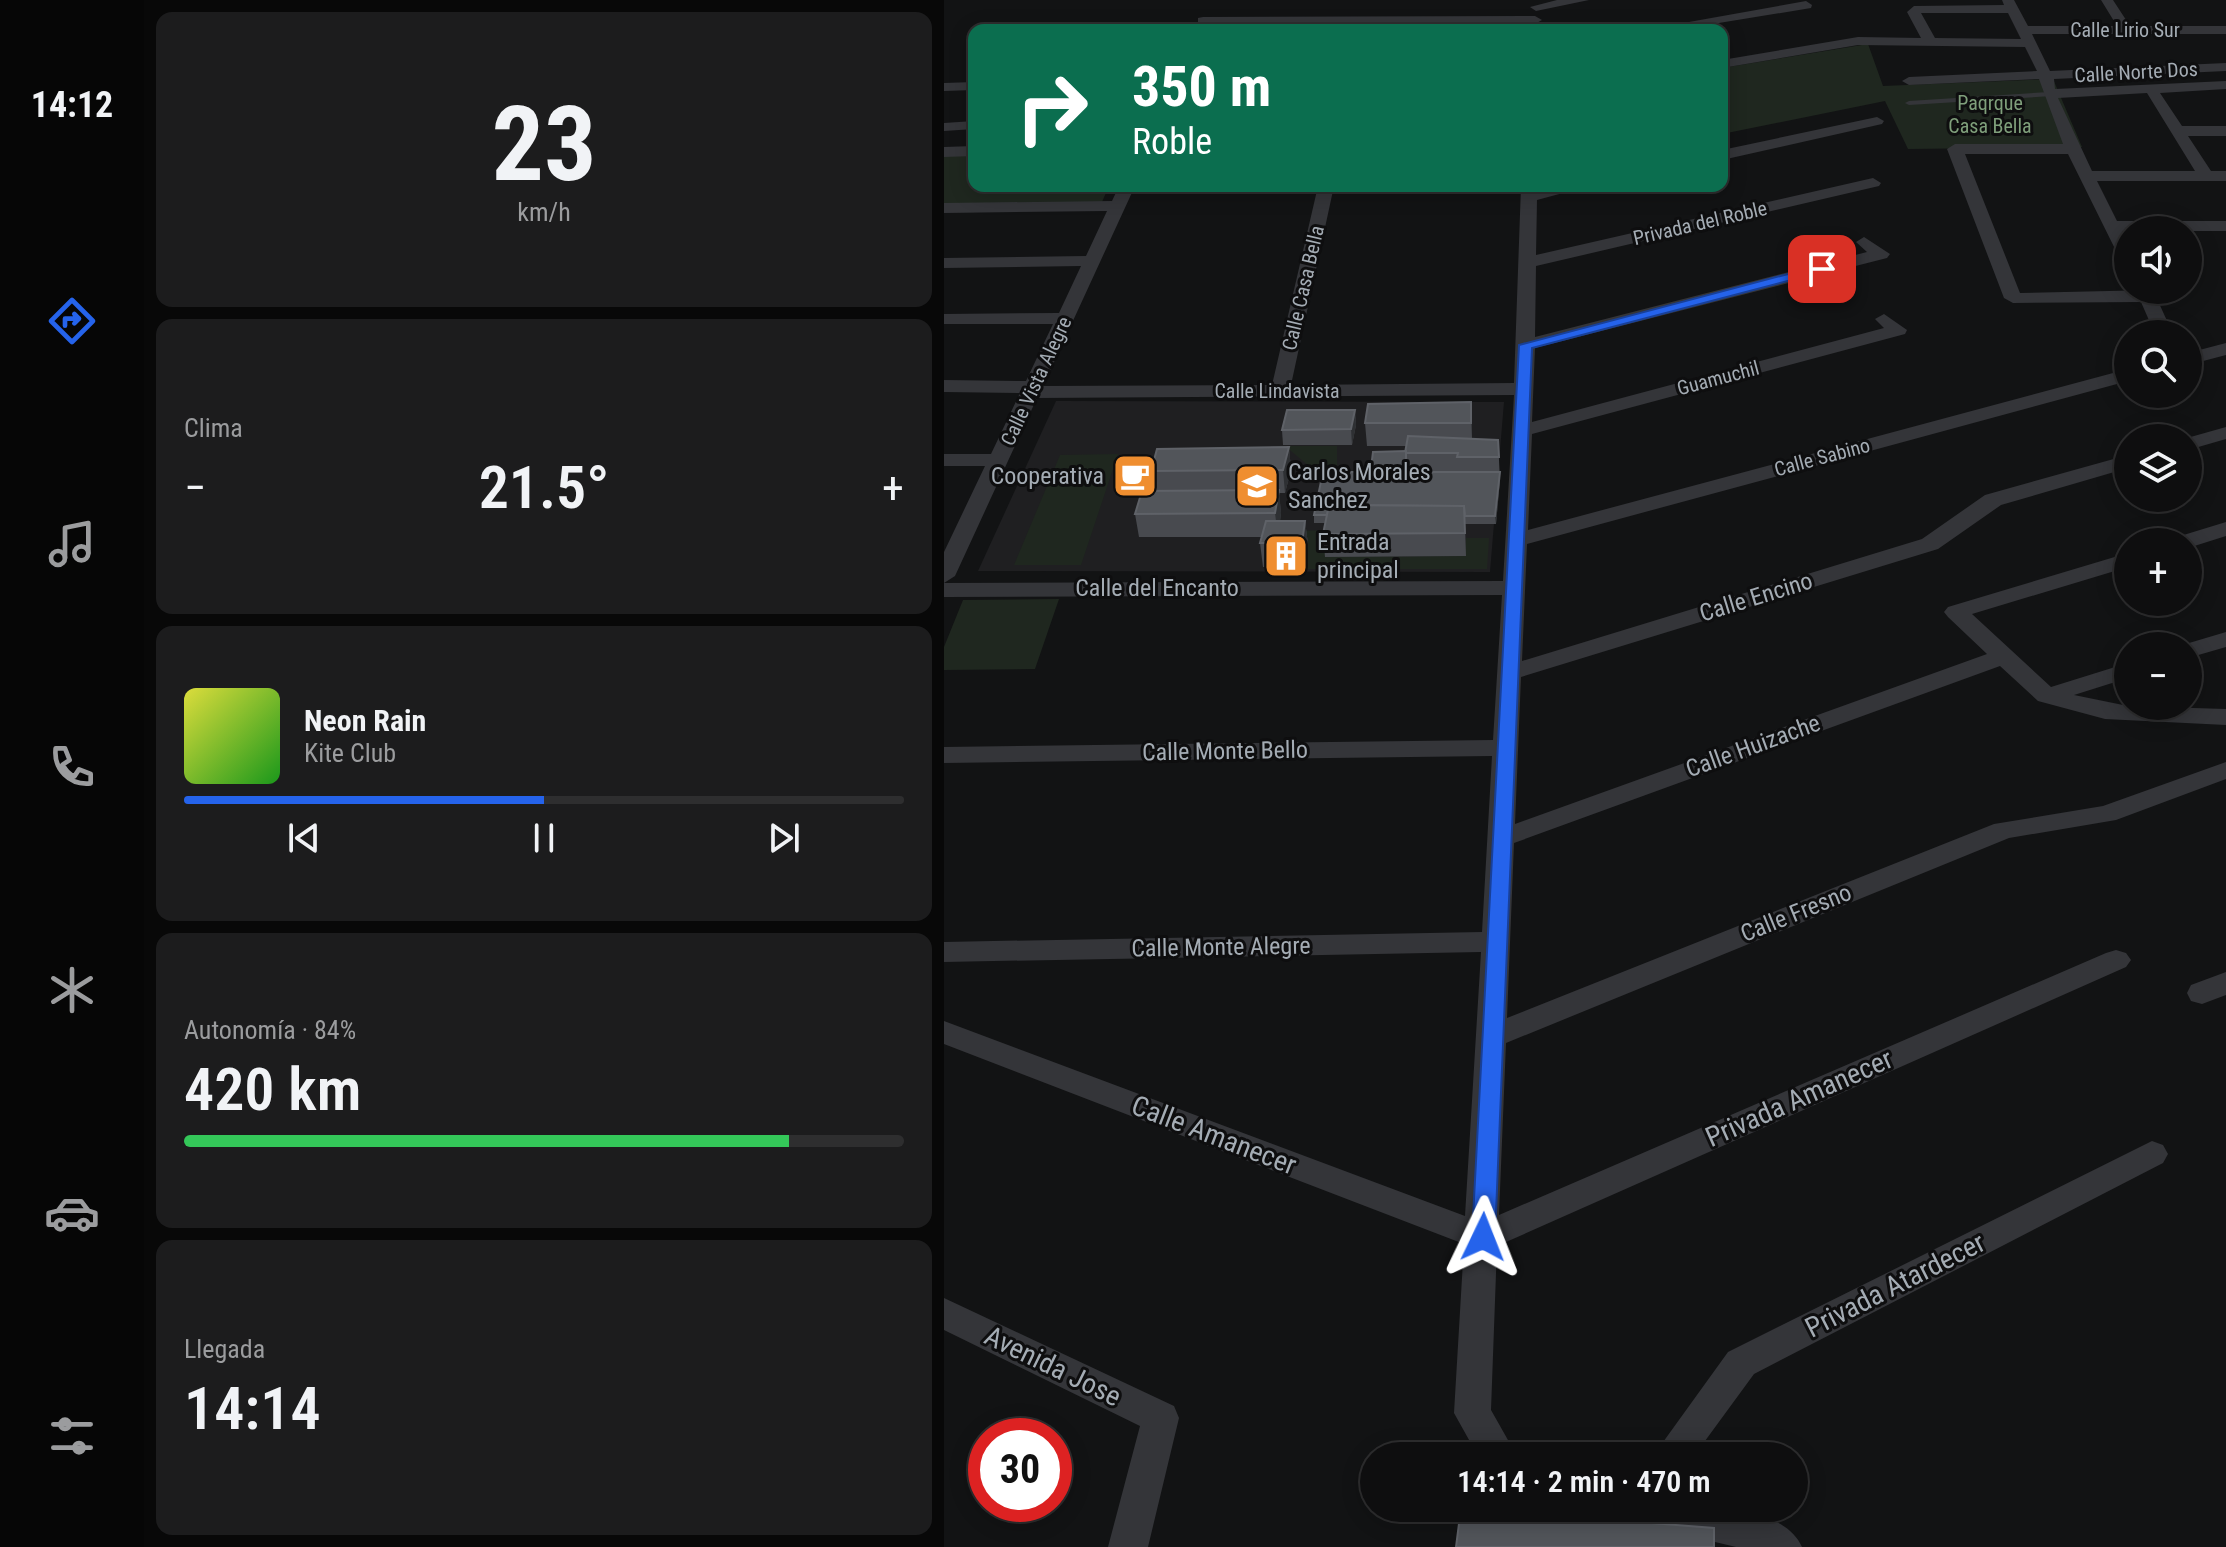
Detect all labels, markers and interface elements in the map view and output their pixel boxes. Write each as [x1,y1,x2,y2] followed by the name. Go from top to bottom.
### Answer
[2070,18,2180,42] street label: Calle Lirio Sur
[1132,54,1271,120] text: 350 m
[1000,56,1104,160] icon: right
[2074,57,2198,87] street label: Calle Norte Dos
[31,84,113,126] text: 14:12
[491,84,597,205] text: 23
[1948,91,2032,138] park label: Paqrque Casa Bella
[1132,121,1212,163] text: Roble
[1631,196,1769,250] street label: Privada del Roble
[517,197,571,227] text: km/h
[2114,216,2202,720] map controls
[2114,216,2202,304] button: sound
[1277,223,1329,353] street label: Calle Casa Bella
[1788,235,1856,303] pin
[1800,247,1844,291] icon: arrive
[44,293,100,349] icon: directions
[996,313,1076,449] street label: Calle Vista Alegre
[2114,320,2202,408] button: search
[1674,356,1762,400] street label: Guamuchil
[1215,379,1339,403] street label: Calle Lindavista
[184,413,243,443] text: Clima
[2114,424,2202,512] button: layers
[1771,433,1873,481] street label: Calle Sabino
[479,452,609,523] text: 21.5°
[1111,452,1159,500] cafe icon: Cooperativa
[1288,458,1431,514] place label: Carlos Morales Sanchez
[184,462,206,514] text: −
[882,462,904,514] text: +
[991,462,1104,490] place label: Cooperativa
[1233,462,1281,510] school or university icon: Carlos Morales Sanchez
[44,516,100,572] icon: music
[1317,528,1399,584] place label: Entrada principal
[2114,528,2202,616] button: +
[1262,532,1310,580] building icon: Entrada principal
[1696,567,1816,627] street label: Calle Encino
[1075,574,1239,602] street label: Calle del Encanto
[2114,632,2202,720] button: −
[304,703,426,738] text: Neon Rain
[1682,709,1824,783] street label: Calle Huizache
[1142,736,1308,766] street label: Calle Monte Bello
[304,738,396,768] text: Kite Club
[44,739,100,795] icon: phone
[282,816,326,860] icon: previous
[522,816,566,860] icon: pause
[762,816,806,860] icon: next
[1736,878,1856,948] street label: Calle Fresno
[1131,931,1311,963] street label: Calle Monte Alegre
[44,962,100,1018] icon: climate
[184,1015,356,1045] text: Autonomía · 84%
[1700,1042,1898,1154] street label: Privada Amanecer
[184,1054,361,1125] text: 420 km
[1127,1088,1301,1182] street label: Calle Amanecer
[44,1185,100,1241] icon: car
[1441,1195,1525,1279] position arrow
[1800,1226,1990,1344] street label: Privada Atardecer
[979,1319,1127,1413] street label: Avenida Jose
[184,1334,265,1364] text: Llegada
[184,1373,321,1444] text: 14:14
[44,1408,100,1464] icon: filters
[968,1418,1072,1522] speed limit sign: 30
[1457,1464,1711,1499] text: 14:14 · 2 min · 470 m

